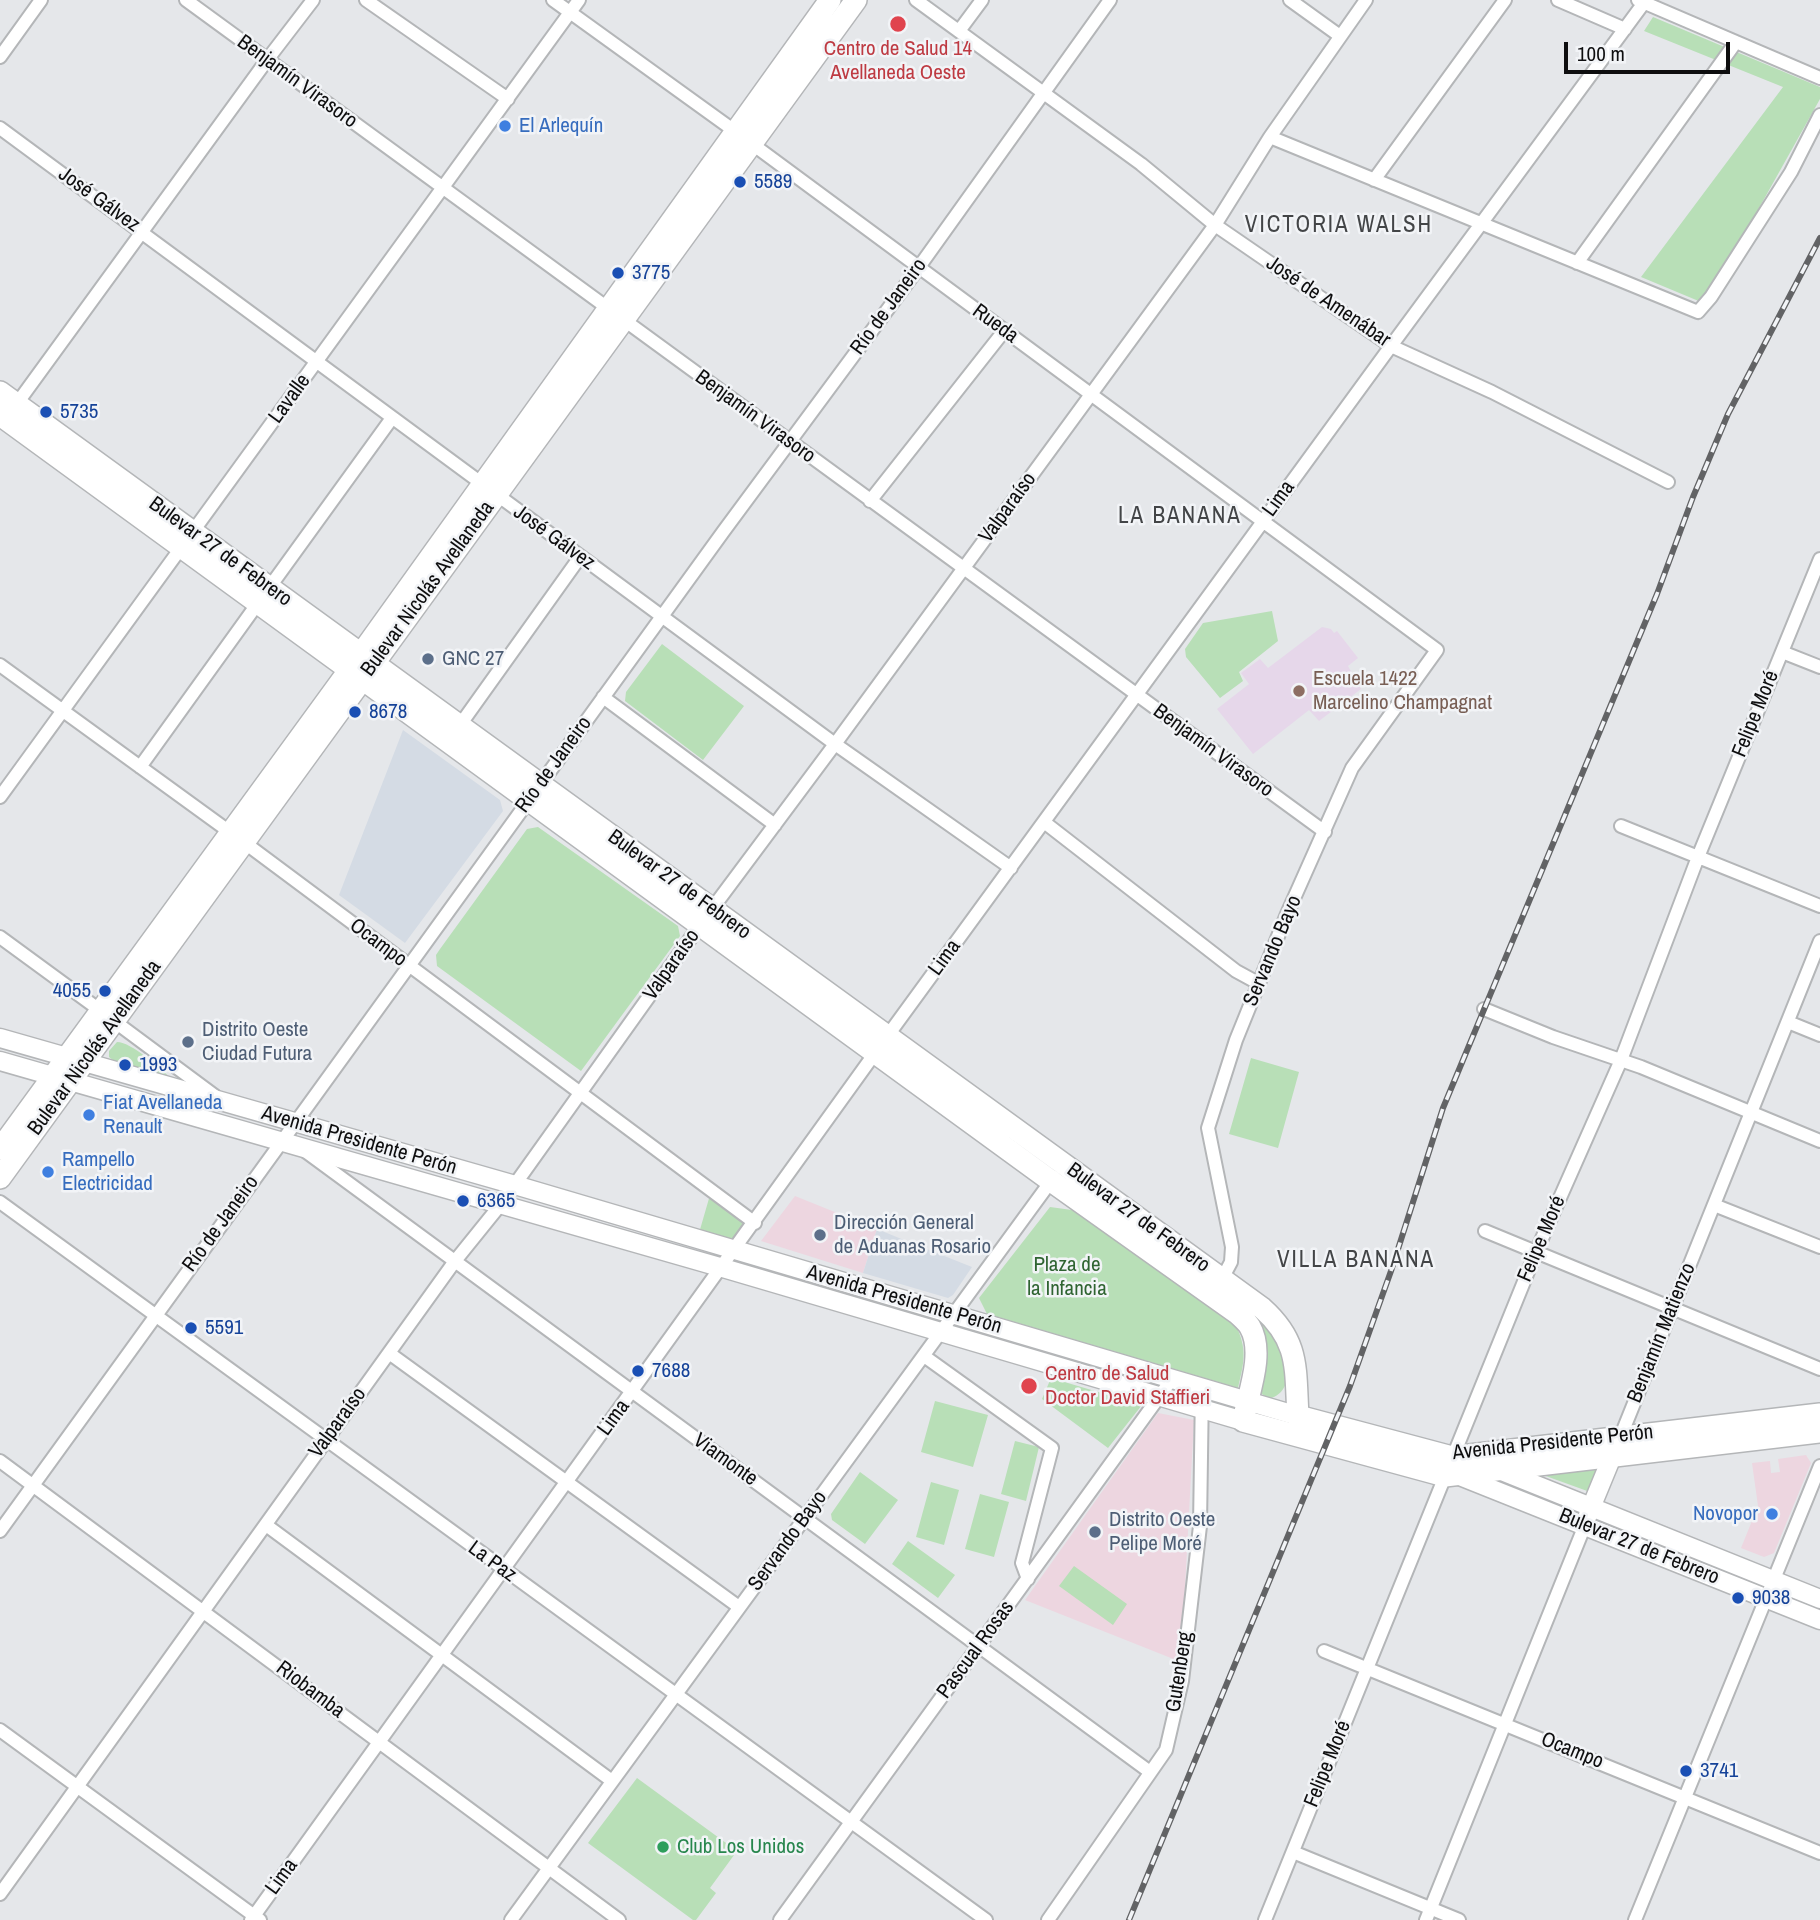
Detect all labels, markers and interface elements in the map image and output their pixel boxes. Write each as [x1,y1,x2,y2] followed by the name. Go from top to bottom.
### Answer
[888,14,908,34] marker: Centro de Salud 14 Avellaneda Oeste
[1568,28,1734,72] scale bar
[232,30,362,134] street label: Benjamín Virasoro
[824,36,972,86] place label: Centro de Salud 14 Avellaneda Oeste
[1577,39,1625,68] text: 100 m
[519,113,603,139] place label: El Arlequín
[497,118,513,134] marker: El Arlequín
[53,162,145,238] street label: José Gálvez
[754,169,792,195] place label: 5589
[732,174,748,190] marker: 5589
[1247,212,1431,240] district label: VICTORIA WALSH
[1261,251,1395,353] street label: José de Amenábar
[846,254,932,360] street label: Río de Janeiro
[632,260,670,286] place label: 3775
[610,265,626,281] marker: 3775
[967,299,1023,349] street label: Rueda
[690,365,820,469] street label: Benjamín Virasoro
[264,370,316,428] street label: Lavalle
[60,399,98,425] place label: 5735
[38,404,54,420] marker: 5735
[974,468,1042,548] street label: Valparaíso
[1258,476,1300,522] street label: Lima
[144,492,296,612] street label: Bulevar 27 de Febrero
[356,497,500,681] street label: Bulevar Nicolás Avellaneda
[508,500,600,576] street label: José Gálvez
[1119,503,1241,531] district label: LA BANANA
[442,646,504,672] place label: GNC 27
[420,651,436,667] marker: GNC 27
[1313,666,1492,716] place label: Escuela 1422 Marcelino Champagnat
[1727,667,1785,761] street label: Felipe Moré
[1291,683,1307,699] marker: Escuela 1422 Marcelino Champagnat
[369,699,407,725] place label: 8678
[1148,699,1278,803] street label: Benjamín Virasoro
[347,704,363,720] marker: 8678
[511,712,597,818] street label: Río de Janeiro
[603,825,755,945] street label: Bulevar 27 de Febrero
[1238,892,1308,1010] street label: Servando Bayo
[344,913,412,973] street label: Ocampo
[638,925,706,1005] street label: Valparaíso
[924,935,966,981] street label: Lima
[23,956,167,1140] street label: Bulevar Nicolás Avellaneda
[53,978,91,1004] place label: 4055
[97,983,113,999] marker: 4055
[202,1017,312,1067] place label: Distrito Oeste Ciudad Futura
[180,1034,196,1050] marker: Distrito Oeste Ciudad Futura
[139,1052,177,1078] place label: 1993
[117,1057,133,1073] marker: 1993
[103,1090,222,1140] place label: Fiat Avellaneda Renault
[259,1101,459,1181] street label: Avenida Presidente Perón
[81,1107,97,1123] marker: Fiat Avellaneda Renault
[62,1147,153,1197] place label: Rampello Electricidad
[1062,1158,1214,1278] street label: Bulevar 27 de Febrero
[40,1164,56,1180] marker: Rampello Electricidad
[178,1171,264,1277] street label: Río de Janeiro
[477,1188,515,1214] place label: 6365
[1513,1192,1571,1286] street label: Felipe Moré
[455,1193,471,1209] marker: 6365
[834,1210,991,1260] place label: Dirección General de Aduanas Rosario
[812,1227,828,1243] marker: Dirección General de Aduanas Rosario
[1278,1247,1434,1275] district label: VILLA BANANA
[1027,1252,1107,1302] park label: Plaza de la Infancia
[1623,1259,1701,1407] street label: Benjamín Matienzo
[804,1260,1004,1340] street label: Avenida Presidente Perón
[205,1315,243,1341] place label: 5591
[183,1320,199,1336] marker: 5591
[652,1358,690,1384] place label: 7688
[1045,1361,1210,1411] place label: Centro de Salud Doctor David Staffieri
[630,1363,646,1379] marker: 7688
[1019,1376,1039,1396] marker: Centro de Salud Doctor David Staffieri
[304,1383,372,1463] street label: Valparaíso
[593,1395,635,1441] street label: Lima
[1451,1420,1655,1466] street label: Avenida Presidente Perón
[688,1428,762,1492] street label: Viamonte
[743,1486,833,1596] street label: Servando Bayo
[1693,1501,1758,1527] place label: Novopor
[1555,1503,1723,1591] street label: Bulevar 27 de Febrero
[1764,1506,1780,1522] marker: Novopor
[1109,1507,1215,1557] place label: Distrito Oeste Pelipe Moré
[1087,1524,1103,1540] marker: Distrito Oeste Pelipe Moré
[463,1536,521,1588] street label: La Paz
[1752,1585,1790,1611] place label: 9038
[1730,1590,1746,1606] marker: 9038
[932,1596,1020,1704] street label: Pascual Rosas
[1161,1630,1199,1714] street label: Gutenberg
[271,1656,349,1724] street label: Riobamba
[1299,1717,1357,1811] street label: Felipe Moré
[1537,1727,1607,1775] street label: Ocampo
[1700,1758,1738,1784] place label: 3741
[1678,1763,1694,1779] marker: 3741
[677,1834,804,1860] place label: Club Los Unidos
[655,1839,671,1855] marker: Club Los Unidos
[261,1854,303,1900] street label: Lima

